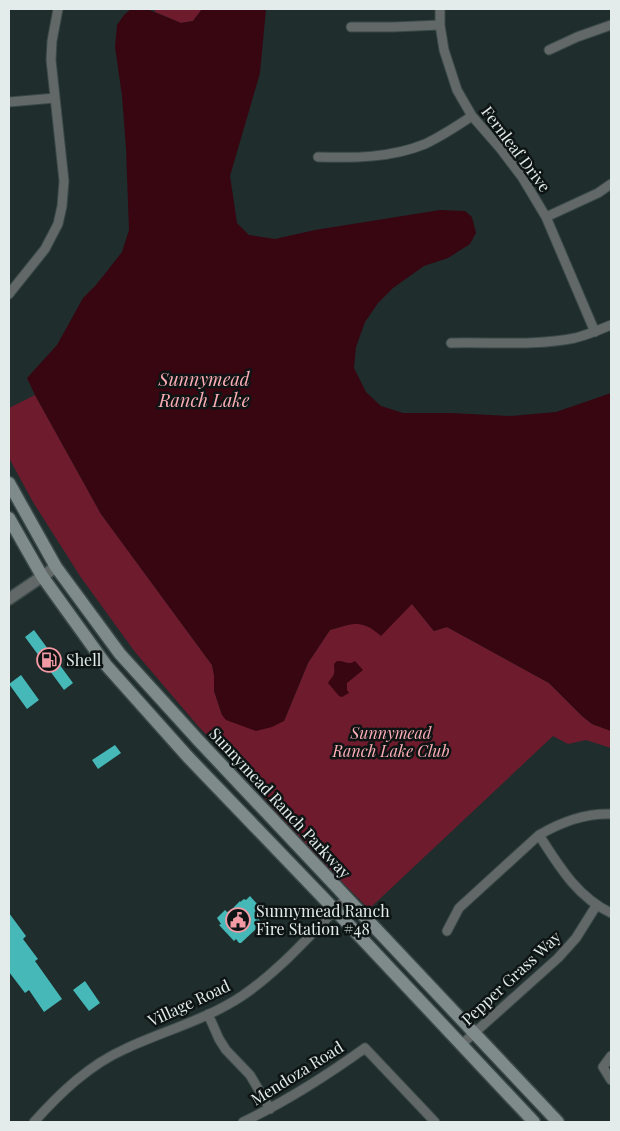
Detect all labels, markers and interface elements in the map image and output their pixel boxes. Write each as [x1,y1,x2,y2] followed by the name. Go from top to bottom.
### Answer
[477,101,556,196] street label: Fernleaf Drive
[157,367,251,412] water label: Sunnymead Ranch Lake
[36,647,62,673] fuel station icon: Shell
[66,649,102,670] place label: Shell
[332,722,450,761] park label: Sunnymead Ranch Lake Club
[205,723,356,882] street label: Sunnymead Ranch Parkway
[256,900,390,939] place label: Sunnymead Ranch Fire Station #48
[225,907,251,933] public building icon: Sunnymead Ranch Fire Station #48
[457,926,565,1029] street label: Pepper Grass Way
[143,974,233,1031] street label: Village Road
[247,1036,347,1109] street label: Mendoza Road

